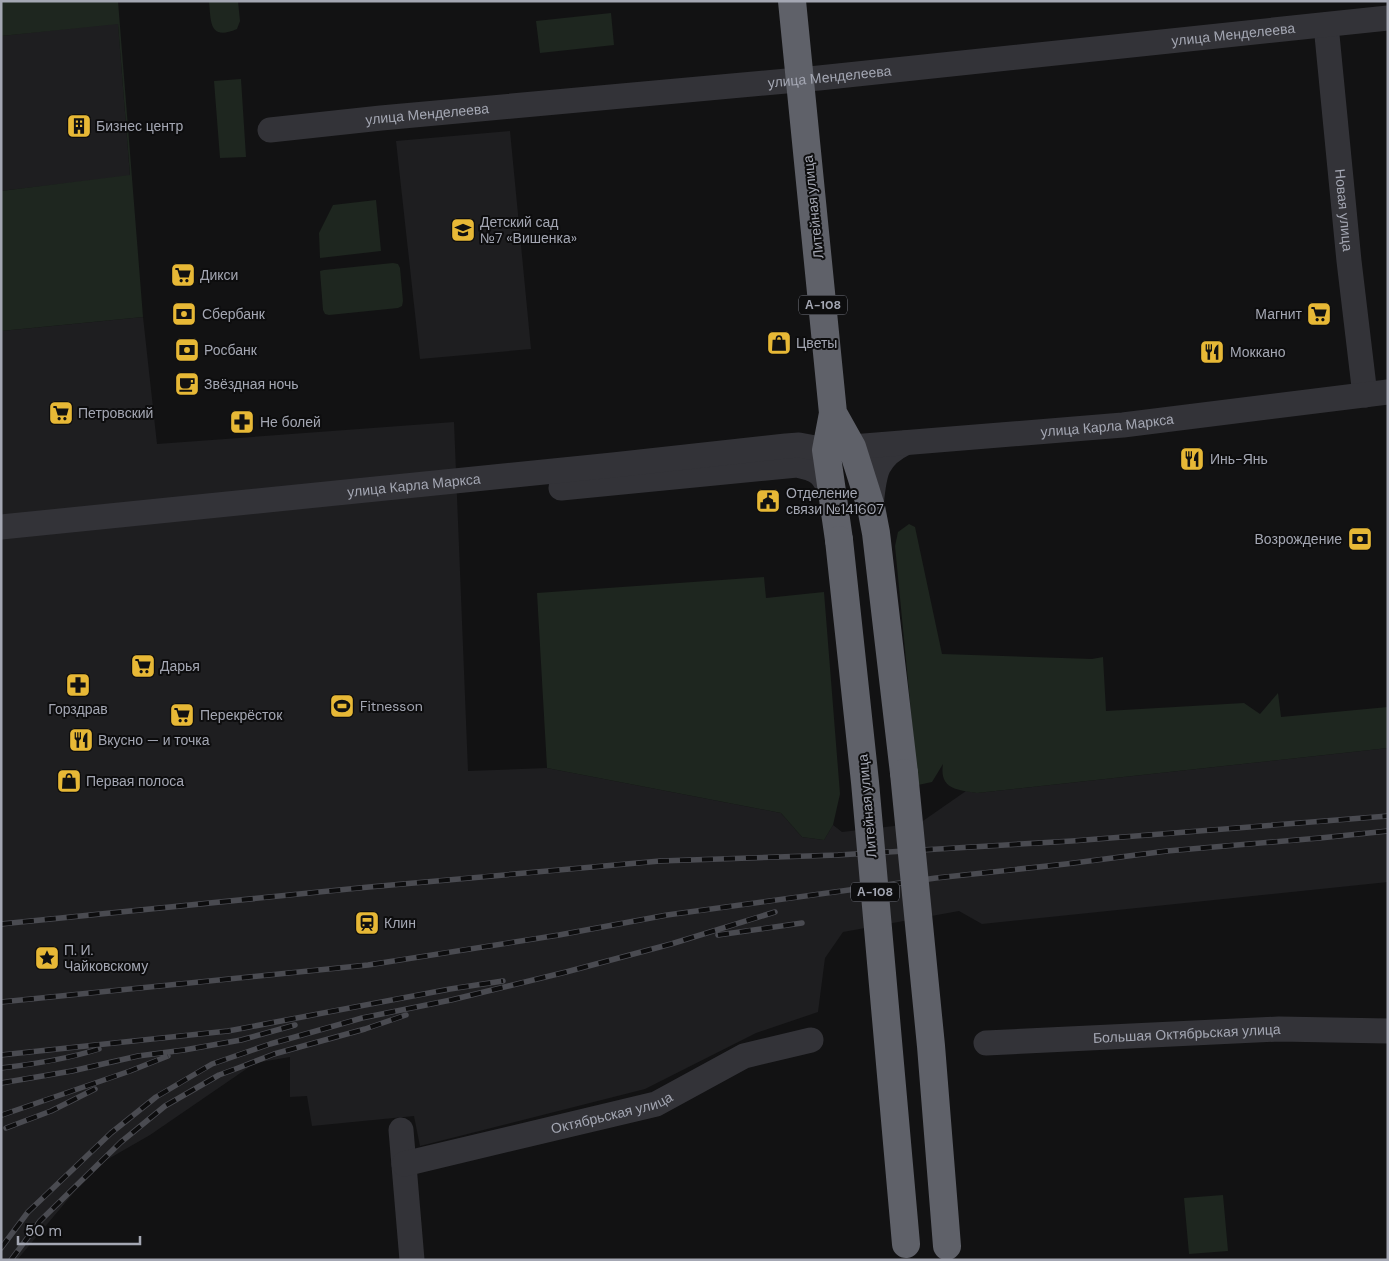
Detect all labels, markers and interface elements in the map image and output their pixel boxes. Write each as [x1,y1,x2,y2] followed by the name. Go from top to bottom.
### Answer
[1171,19,1296,50] street label: улица Менделеева
[767,61,892,92] street label: улица Менделеева
[364,99,490,129] street label: улица Менделеева
[66,113,92,139] building icon: Бизнес центр
[96,117,183,135] place label: Бизнес центр
[799,154,827,260] street label: Литейная улица
[1331,168,1357,252] street label: Новая улица
[480,213,577,247] place label: Детский сад №7 «Вишенка»
[450,217,476,243] school or university icon: Детский сад №7 «Вишенка»
[170,262,196,288] supermarket icon: Дикси
[200,266,238,284] place label: Дикси
[799,296,847,314] road number: А-108
[171,301,197,327] bank icon: Сбербанк
[1306,301,1332,327] supermarket icon: Магнит
[202,305,266,323] place label: Сбербанк
[1255,305,1303,323] place label: Магнит
[766,330,792,356] shop icon: Цветы
[796,334,837,352] place label: Цветы
[174,337,200,363] bank icon: Росбанк
[1199,339,1225,365] restaurant icon: Моккано
[204,341,258,359] place label: Росбанк
[1230,343,1286,361] place label: Моккано
[174,371,200,397] cafe icon: Звёздная ночь
[204,375,299,393] place label: Звёздная ночь
[48,400,74,426] supermarket icon: Петровский
[78,404,153,422] place label: Петровский
[229,409,255,435] pharmacy icon: Не болей
[1040,410,1175,441] street label: улица Карла Маркса
[260,413,321,431] place label: Не болей
[1179,446,1205,472] restaurant icon: Инь-Янь
[1210,450,1268,468] place label: Инь-Янь
[346,469,482,501] street label: улица Карла Маркса
[786,484,884,518] place label: Отделение связи №141607
[755,488,781,514] public building icon: Отделение связи №141607
[1347,526,1373,552] bank icon: Возрождение
[1255,530,1342,548] place label: Возрождение
[130,653,156,679] supermarket icon: Дарья
[160,657,200,675] place label: Дарья
[65,672,91,698] pharmacy icon: Горздрав
[329,693,355,719] sports icon: Fitnesson
[360,697,423,715] place label: Fitnesson
[48,700,108,718] place label: Горздрав
[169,702,195,728] supermarket icon: Перекрёсток
[200,706,283,724] place label: Перекрёсток
[68,727,94,753] restaurant icon: Вкусно — и точка
[98,731,210,749] place label: Вкусно — и точка
[853,753,881,859] street label: Литейная улица
[56,768,82,794] shop icon: Первая полоса
[86,772,184,790] place label: Первая полоса
[851,882,899,902] road number: А-108
[354,910,380,936] station icon: Клин
[384,914,416,932] place label: Клин
[64,941,148,975] place label: П. И. Чайковскому
[34,945,60,971] place icon: П. И. Чайковскому
[1092,1020,1281,1047] street label: Большая Октябрьская улица
[549,1088,676,1138] street label: Октябрьская улица
[18,1214,140,1246] scale bar
[25,1221,62,1241] text: 50 m

